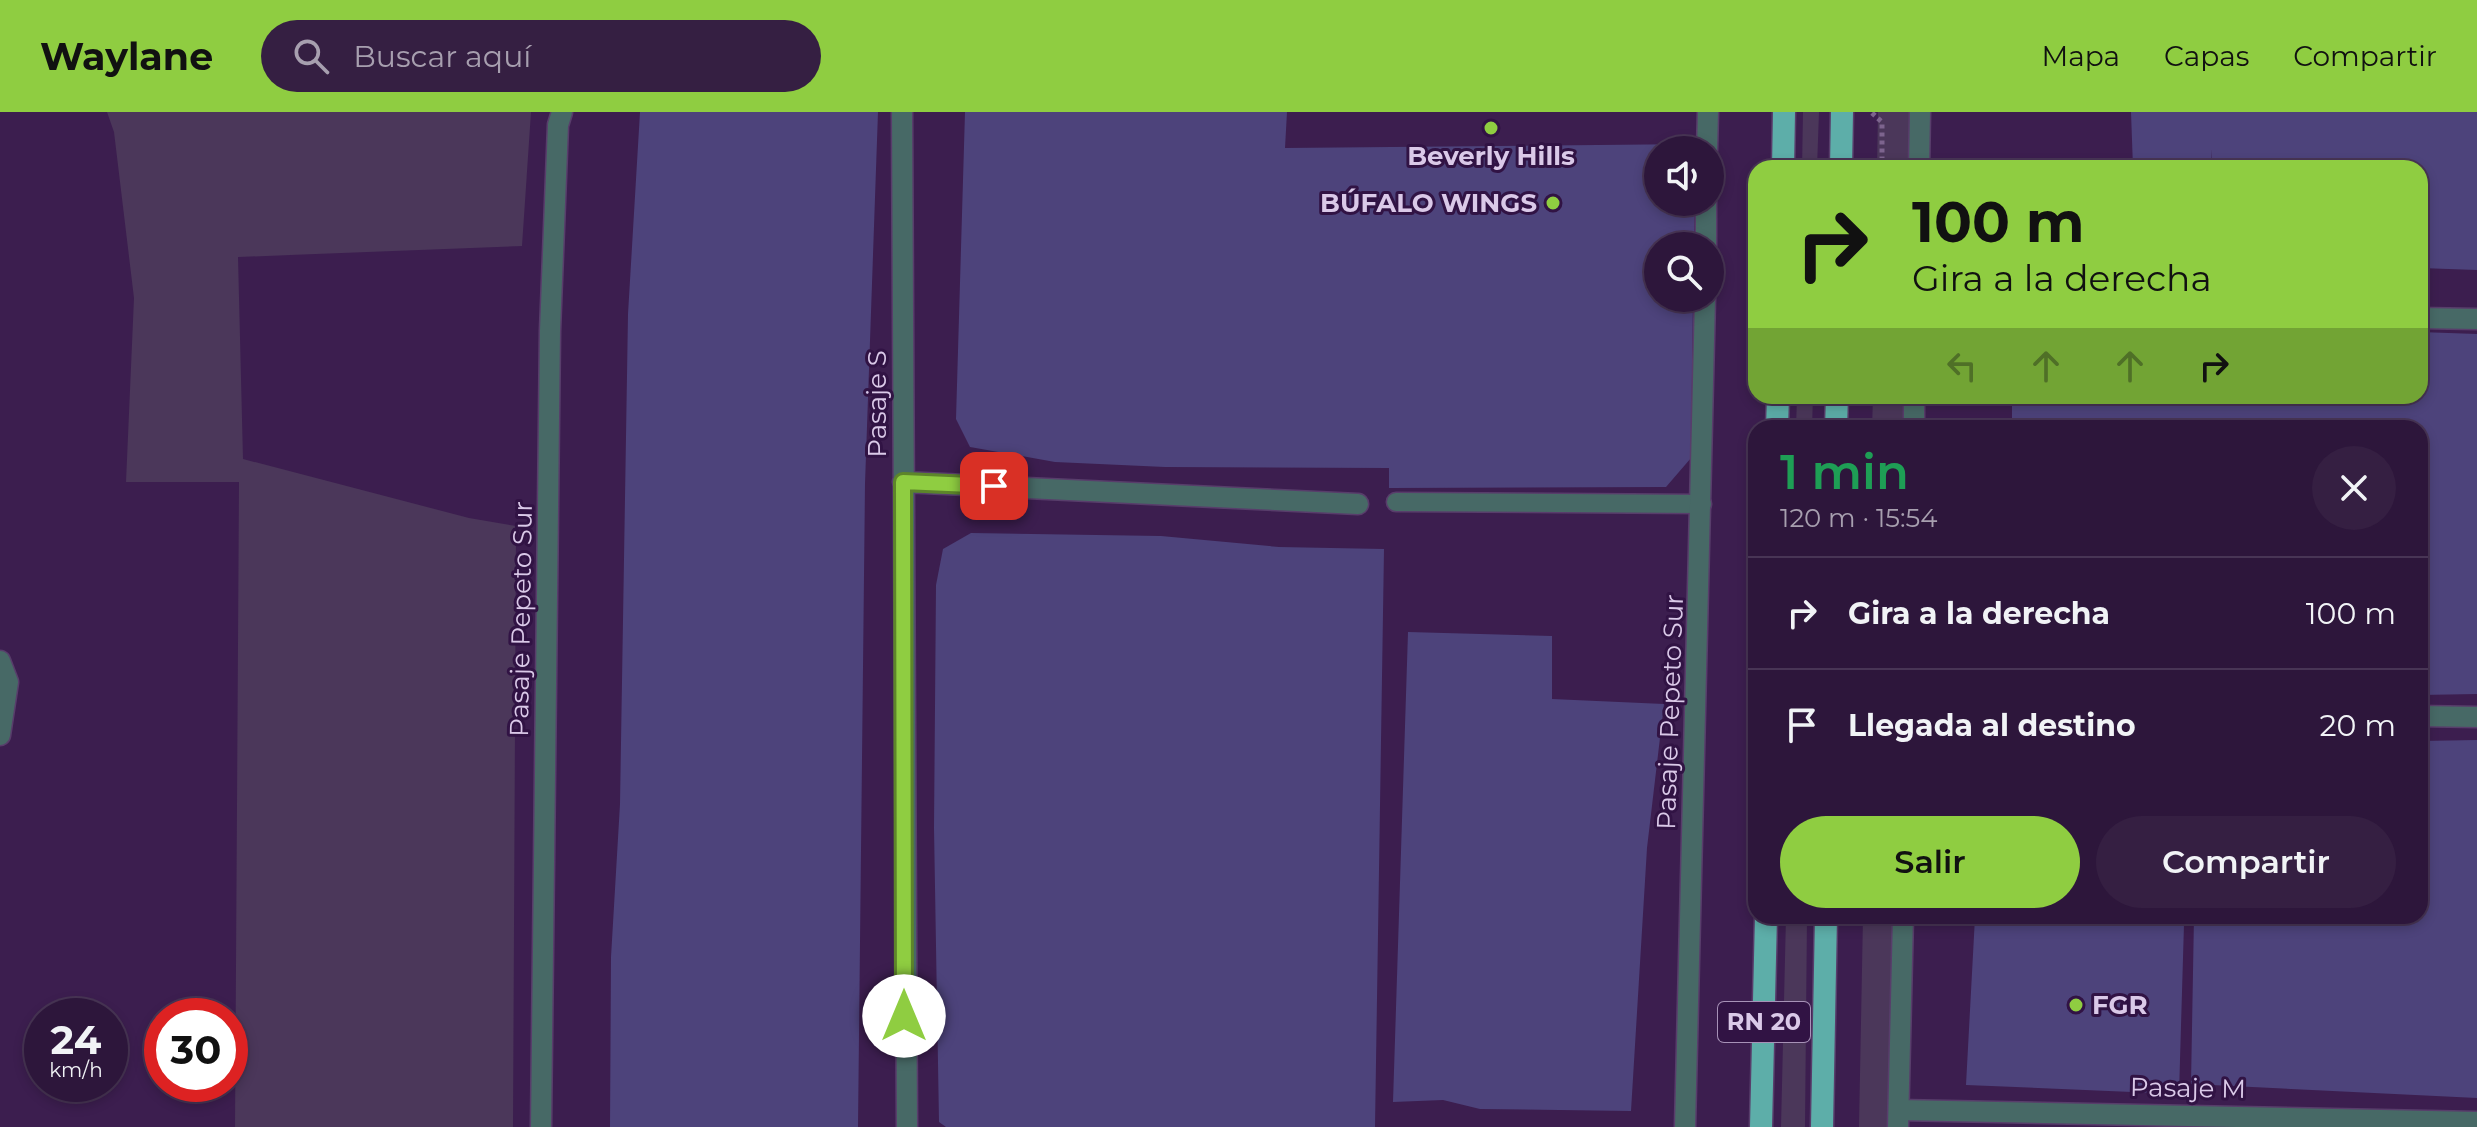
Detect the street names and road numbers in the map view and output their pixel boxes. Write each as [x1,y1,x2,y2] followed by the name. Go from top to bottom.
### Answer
[861,350,893,458] street label: Pasaje S
[503,501,539,737] street label: Pasaje Pepeto Sur
[1650,594,1690,830] street label: Pasaje Pepeto Sur
[1718,1002,1810,1042] road number: RN 20
[2130,1071,2246,1105] street label: Pasaje M

